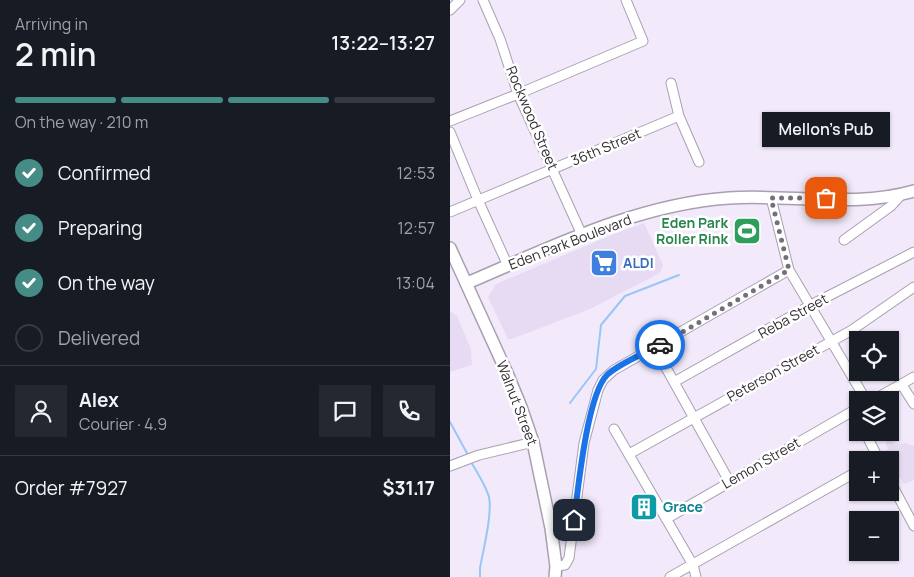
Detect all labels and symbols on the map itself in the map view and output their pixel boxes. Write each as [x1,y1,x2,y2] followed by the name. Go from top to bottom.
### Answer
[502,63,563,173] street label: Rockwood Street
[762,113,890,148] callout: Mellon's Pub
[568,123,644,170] street label: 36th Street
[805,177,847,219] pin
[506,209,634,274] street label: Eden Park Boulevard
[656,213,728,248] place label: Eden Park Roller Rink
[732,216,762,246] sports icon: Eden Park Roller Rink
[589,248,619,278] supermarket icon: ALDI
[623,253,654,272] place label: ALDI
[754,288,831,343] street label: Reba Street
[635,320,685,370] courier
[723,339,823,406] street label: Peterson Street
[493,358,543,448] street label: Walnut Street
[718,432,804,493] street label: Lemon Street
[629,492,659,522] building icon: Grace
[663,497,703,516] place label: Grace
[553,499,595,541] pin

